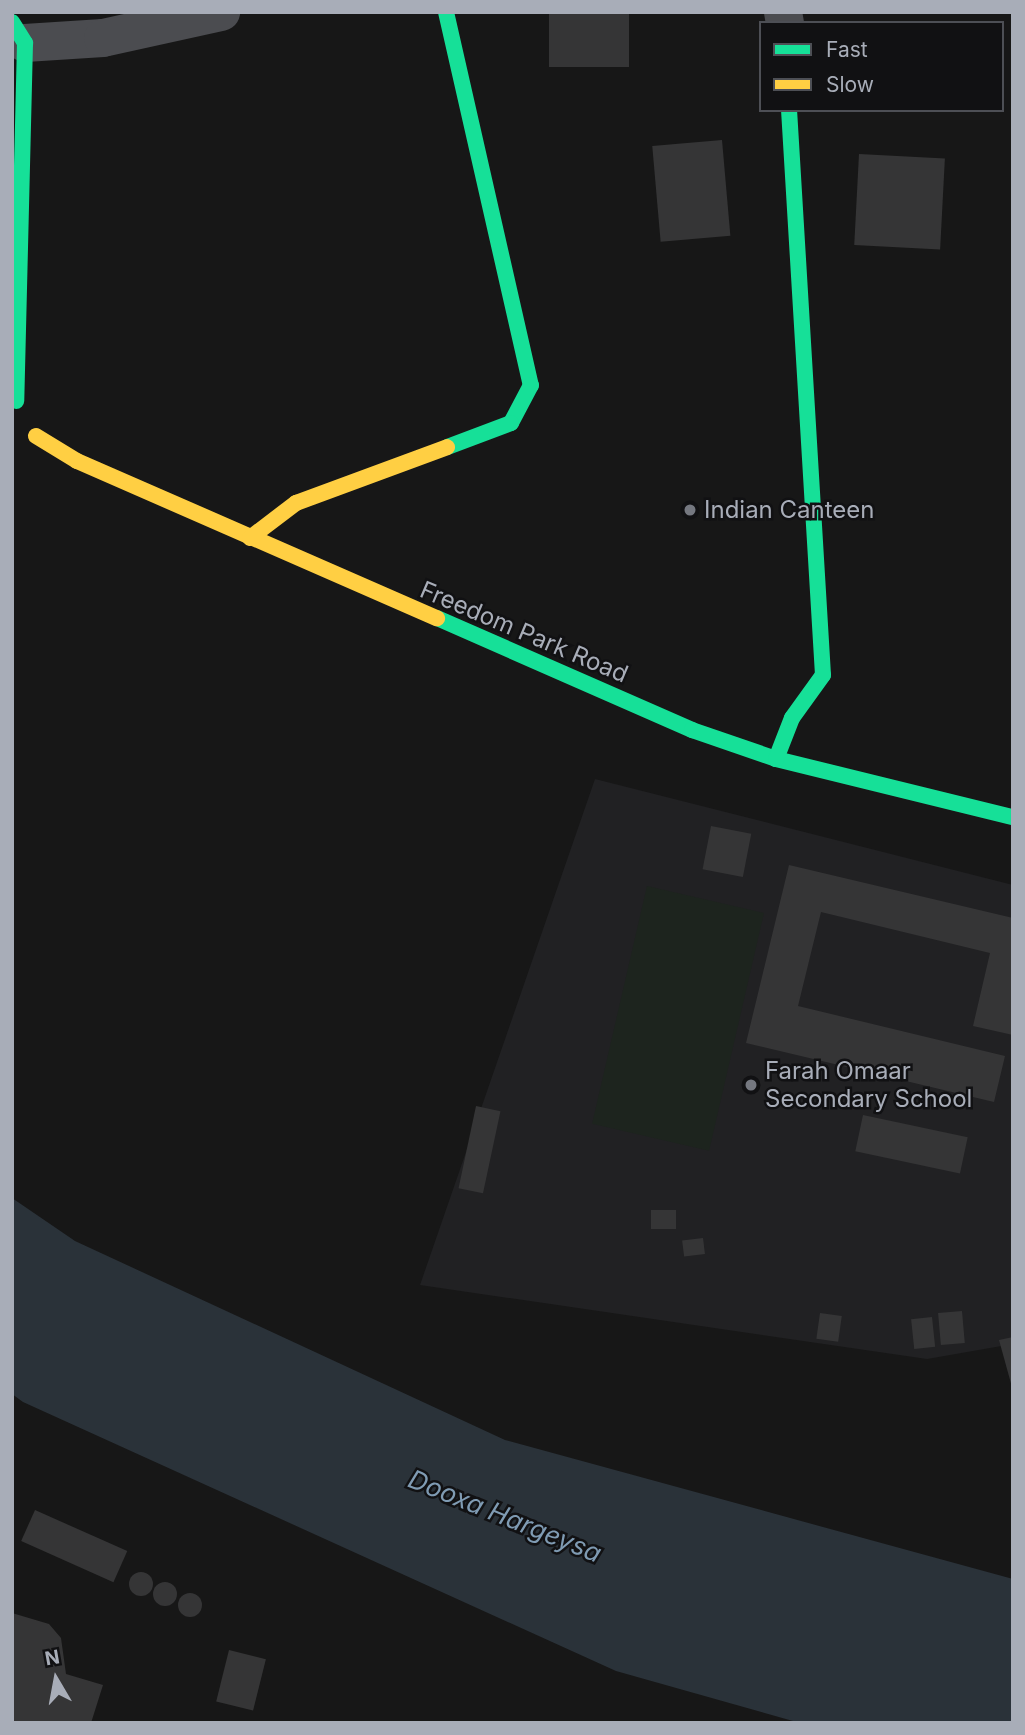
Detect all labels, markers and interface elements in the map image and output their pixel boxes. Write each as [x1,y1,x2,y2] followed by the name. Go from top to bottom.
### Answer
[759,21,1004,112] legend
[826,37,868,62] text: Fast
[826,72,874,97] text: Slow
[704,496,875,524] place label: Indian Canteen
[682,502,698,518] marker: Indian Canteen
[416,575,632,689] street label: Freedom Park Road
[765,1057,972,1113] place label: Farah Omaar Secondary School
[743,1077,759,1093] marker: Farah Omaar Secondary School
[404,1463,606,1569] water label: Dooxa Hargeysa
[21,1644,91,1714] north arrow
[43,1645,61,1670] text: N

